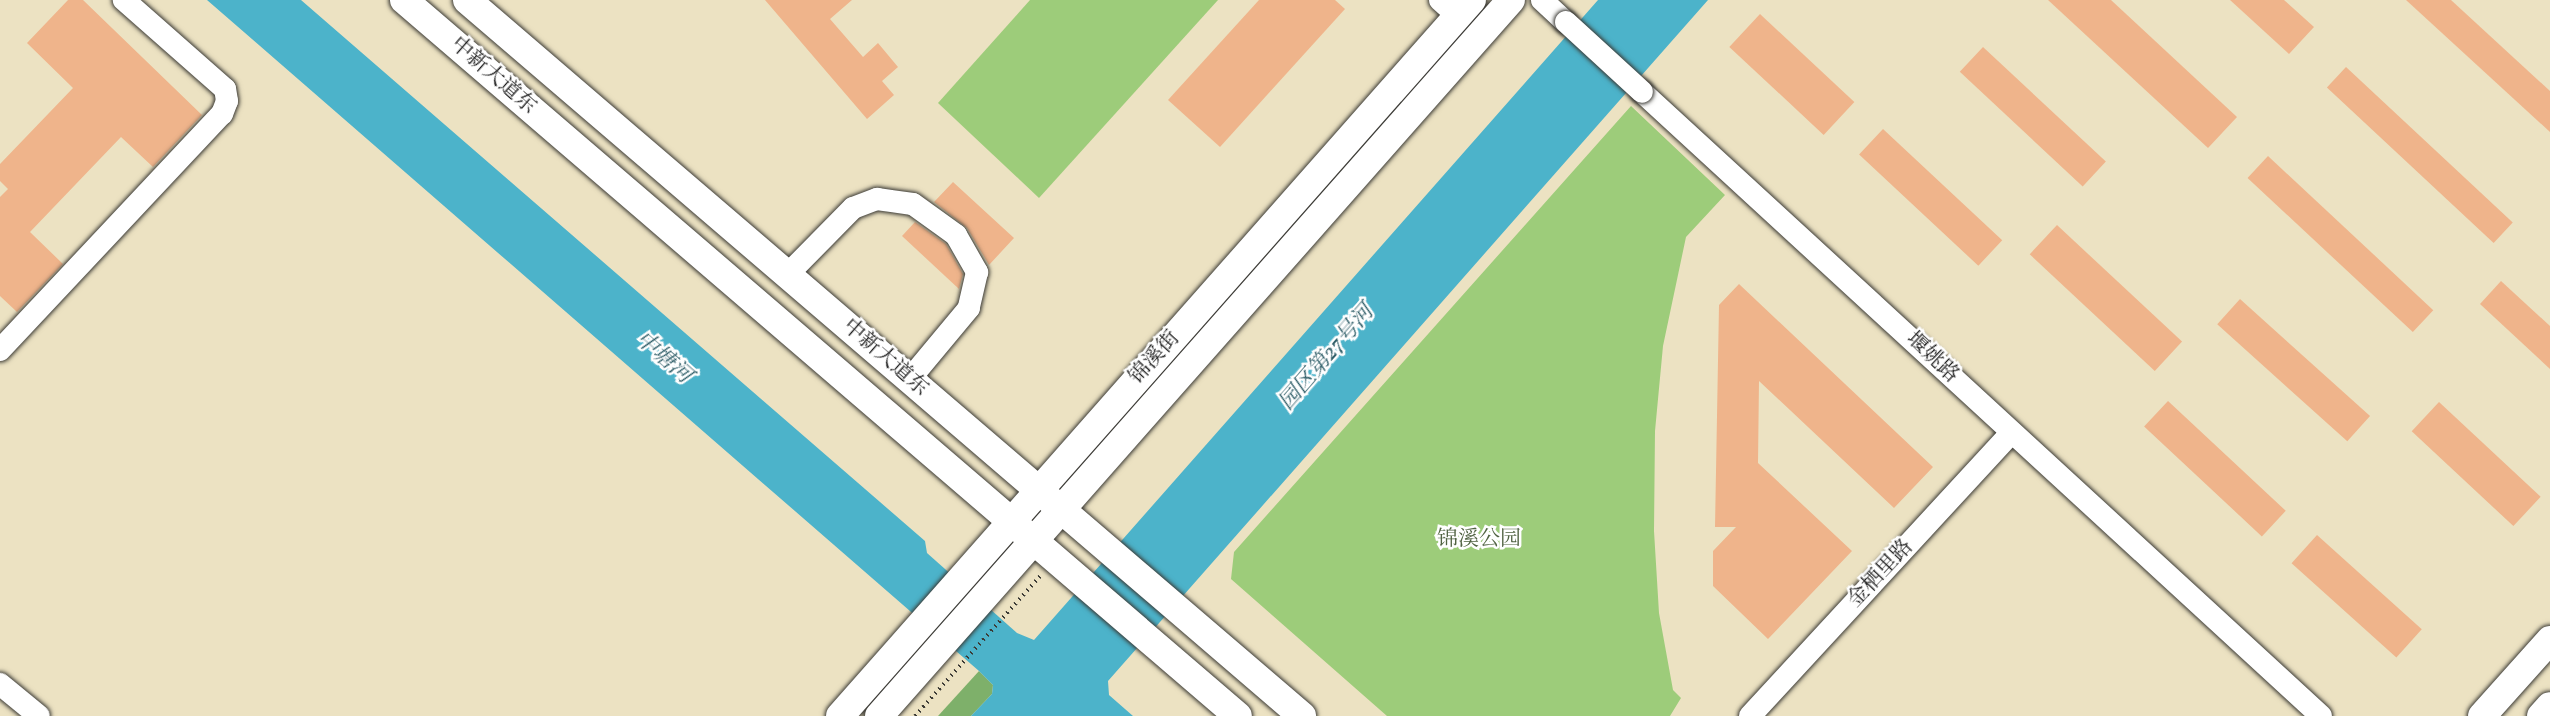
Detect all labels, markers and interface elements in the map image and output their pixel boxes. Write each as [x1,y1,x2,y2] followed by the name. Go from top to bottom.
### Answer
[445,32,541,120] street label: 中新大道东
[1274,300,1380,416] water label: 园区第27号河
[837,314,933,402] street label: 中新大道东
[629,326,697,390] water label: 中塘河
[1125,326,1185,390] street label: 锦溪街
[1900,327,1964,389] street label: 堰姚路
[1437,527,1521,553] park label: 锦溪公园
[1843,535,1919,613] street label: 金栖里路

